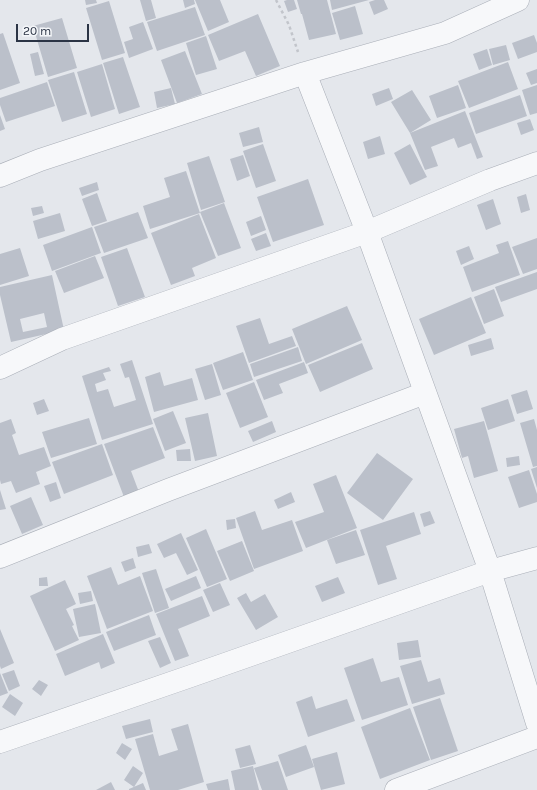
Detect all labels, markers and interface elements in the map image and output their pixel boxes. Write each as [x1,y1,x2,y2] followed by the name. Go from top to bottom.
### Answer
[18,16,91,42] scale bar
[23,24,51,38] text: 20 m

